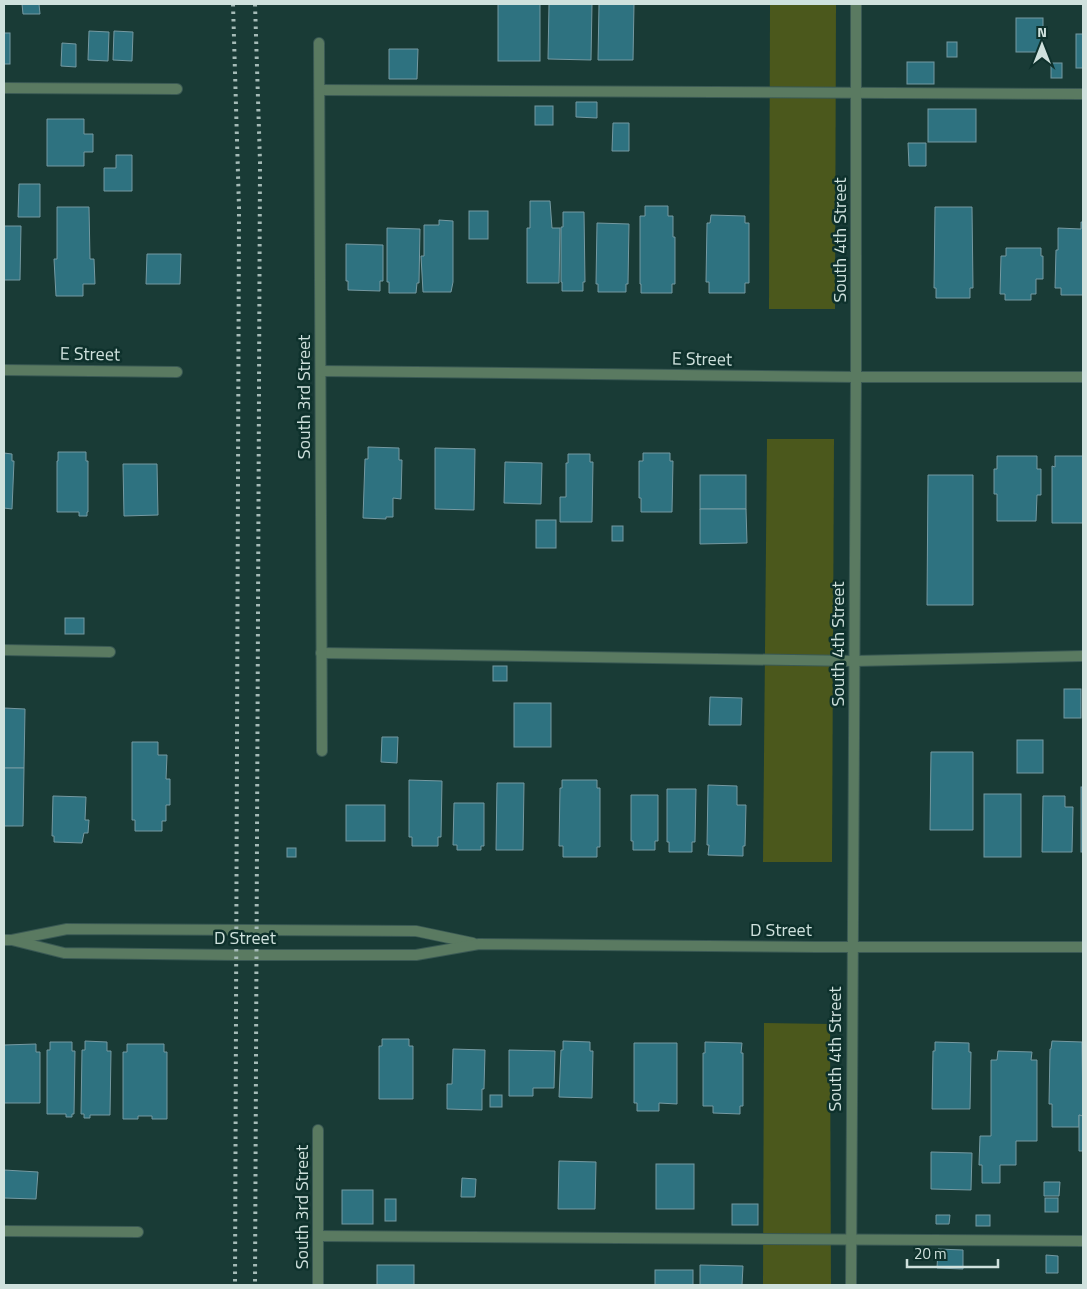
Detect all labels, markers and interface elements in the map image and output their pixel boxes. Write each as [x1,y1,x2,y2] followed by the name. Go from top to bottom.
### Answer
[1017,20,1067,70] north arrow
[1037,21,1047,42] text: N
[826,177,853,303] street label: South 4th Street
[290,334,317,459] street label: South 3rd Street
[60,339,121,368] street label: E Street
[672,344,733,373] street label: E Street
[824,581,851,707] street label: South 4th Street
[750,916,813,943] street label: D Street
[214,924,277,951] street label: D Street
[821,986,848,1112] street label: South 4th Street
[288,1144,315,1269] street label: South 3rd Street
[907,1236,998,1268] scale bar
[914,1242,947,1265] text: 20 m

